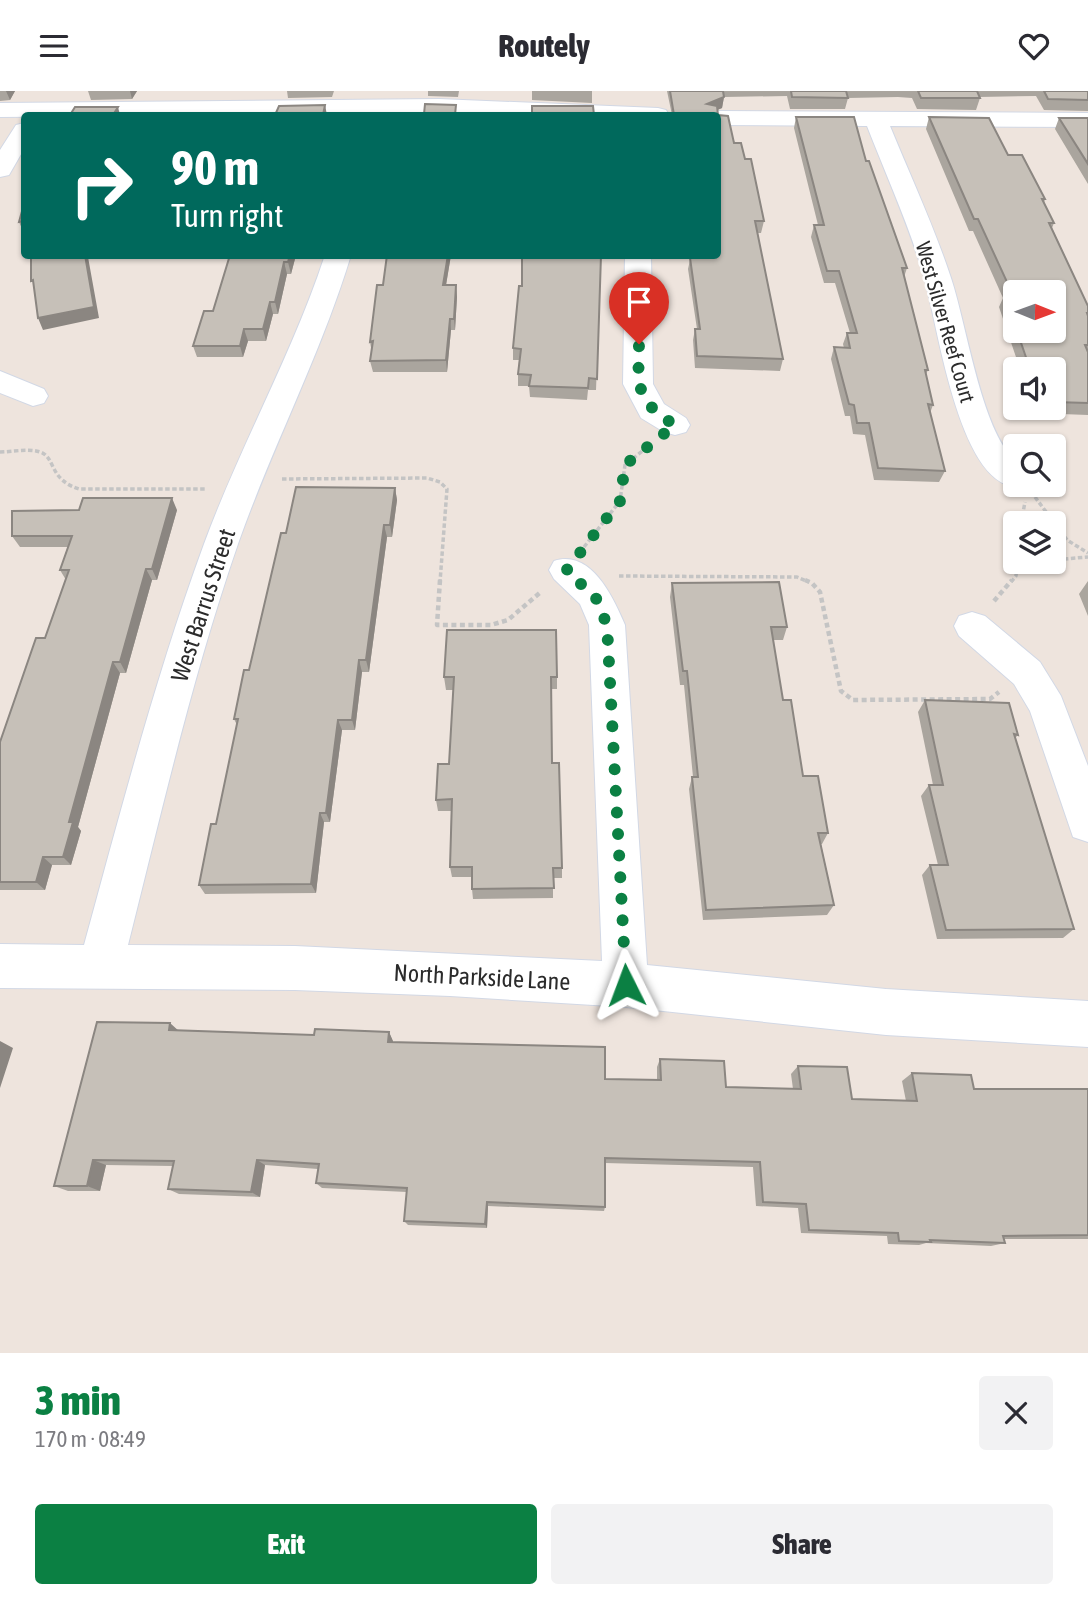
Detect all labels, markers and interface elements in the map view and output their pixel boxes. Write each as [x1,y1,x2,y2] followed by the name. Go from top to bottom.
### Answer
[35,27,73,65] icon: menu
[498,27,590,64] text: Routely
[1015,27,1053,65] icon: heart
[171,139,259,195] text: 90 m
[56,140,147,231] icon: right
[171,197,284,234] text: Turn right
[912,239,980,405] street label: West Silver Reef Court
[609,272,669,344] pin
[1003,280,1066,343] north arrow
[1003,280,1066,574] map controls
[620,283,658,321] icon: arrive
[1003,357,1066,420] button: sound
[1003,434,1066,497] button: search
[1003,511,1066,574] button: layers
[166,525,240,685] street label: West Barrus Street
[589,948,663,1022] position arrow
[393,959,571,995] street label: North Parkside Lane
[35,1376,121,1424] text: 3 min
[979,1376,1053,1450] button: close
[35,1426,146,1452] text: 170 m · 08:49
[35,1504,537,1584] button: Exit
[551,1504,1053,1584] button: Share

